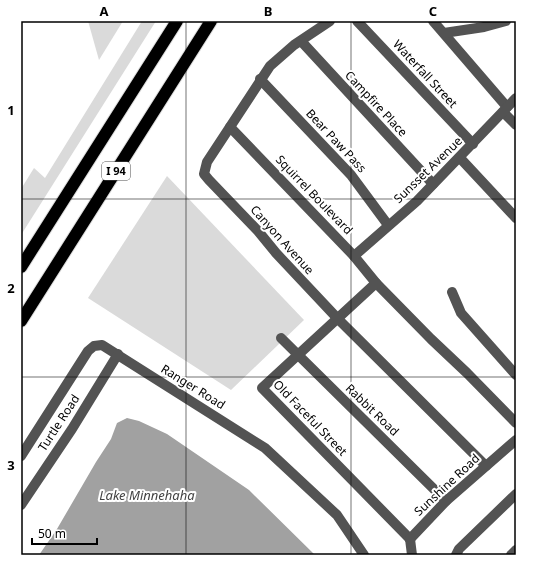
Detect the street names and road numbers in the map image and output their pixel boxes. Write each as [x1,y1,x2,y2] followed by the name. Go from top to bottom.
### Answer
[389,36,462,112] street label: Waterfall Street
[341,67,412,140] street label: Campfire Place
[302,105,371,176] street label: Bear Paw Pass
[390,132,466,207] street label: Sunsset Avenue
[272,151,357,238] street label: Squirrel Boulevard
[102,162,130,180] road number: I 94
[247,201,318,278] street label: Canyon Avenue
[158,360,229,413] street label: Ranger Road
[270,376,352,460] street label: Old Faceful Street
[342,380,403,439] street label: Rabbit Road
[34,391,83,454] street label: Turtle Road
[410,450,483,519] street label: Sunshine Road

